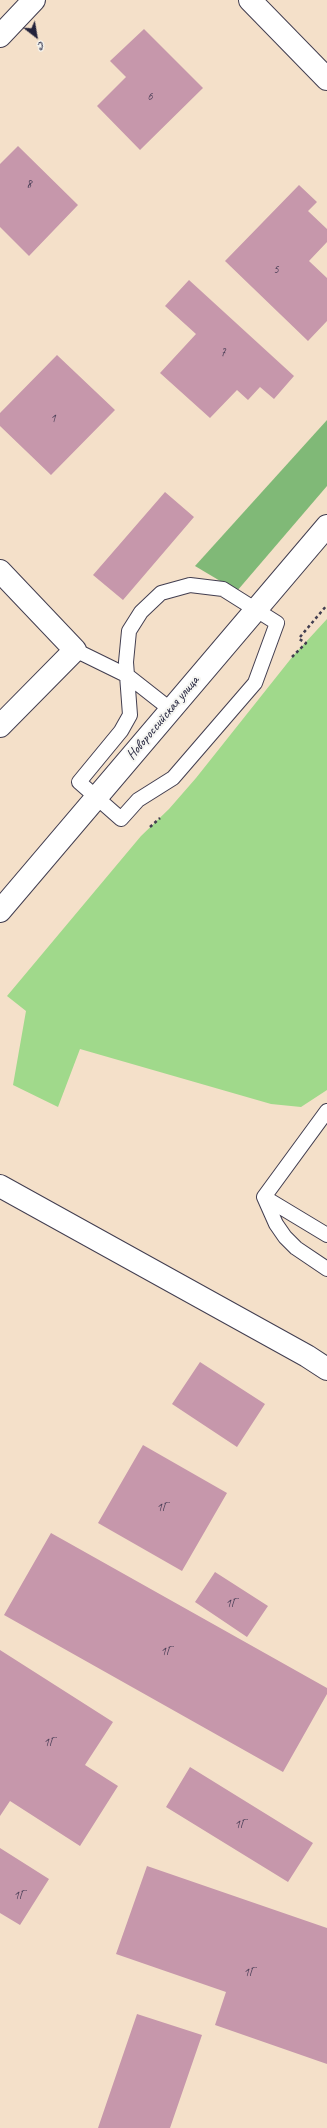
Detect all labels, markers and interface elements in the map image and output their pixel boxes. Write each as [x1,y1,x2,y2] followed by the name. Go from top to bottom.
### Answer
[16,16,56,56] north arrow
[36,39,48,54] text: С
[147,90,153,104] house number: 6
[26,178,32,192] house number: 8
[273,263,279,277] house number: 5
[220,346,226,360] house number: 7
[50,412,56,426] house number: 1
[123,673,203,763] street label: Новороссийская улица
[157,1501,167,1515] house number: 1Г
[226,1597,236,1611] house number: 1Г
[161,1645,171,1659] house number: 1Г
[44,1736,54,1750] house number: 1Г
[235,1818,245,1832] house number: 1Г
[14,1889,24,1903] house number: 1Г
[244,1966,254,1980] house number: 1Г

